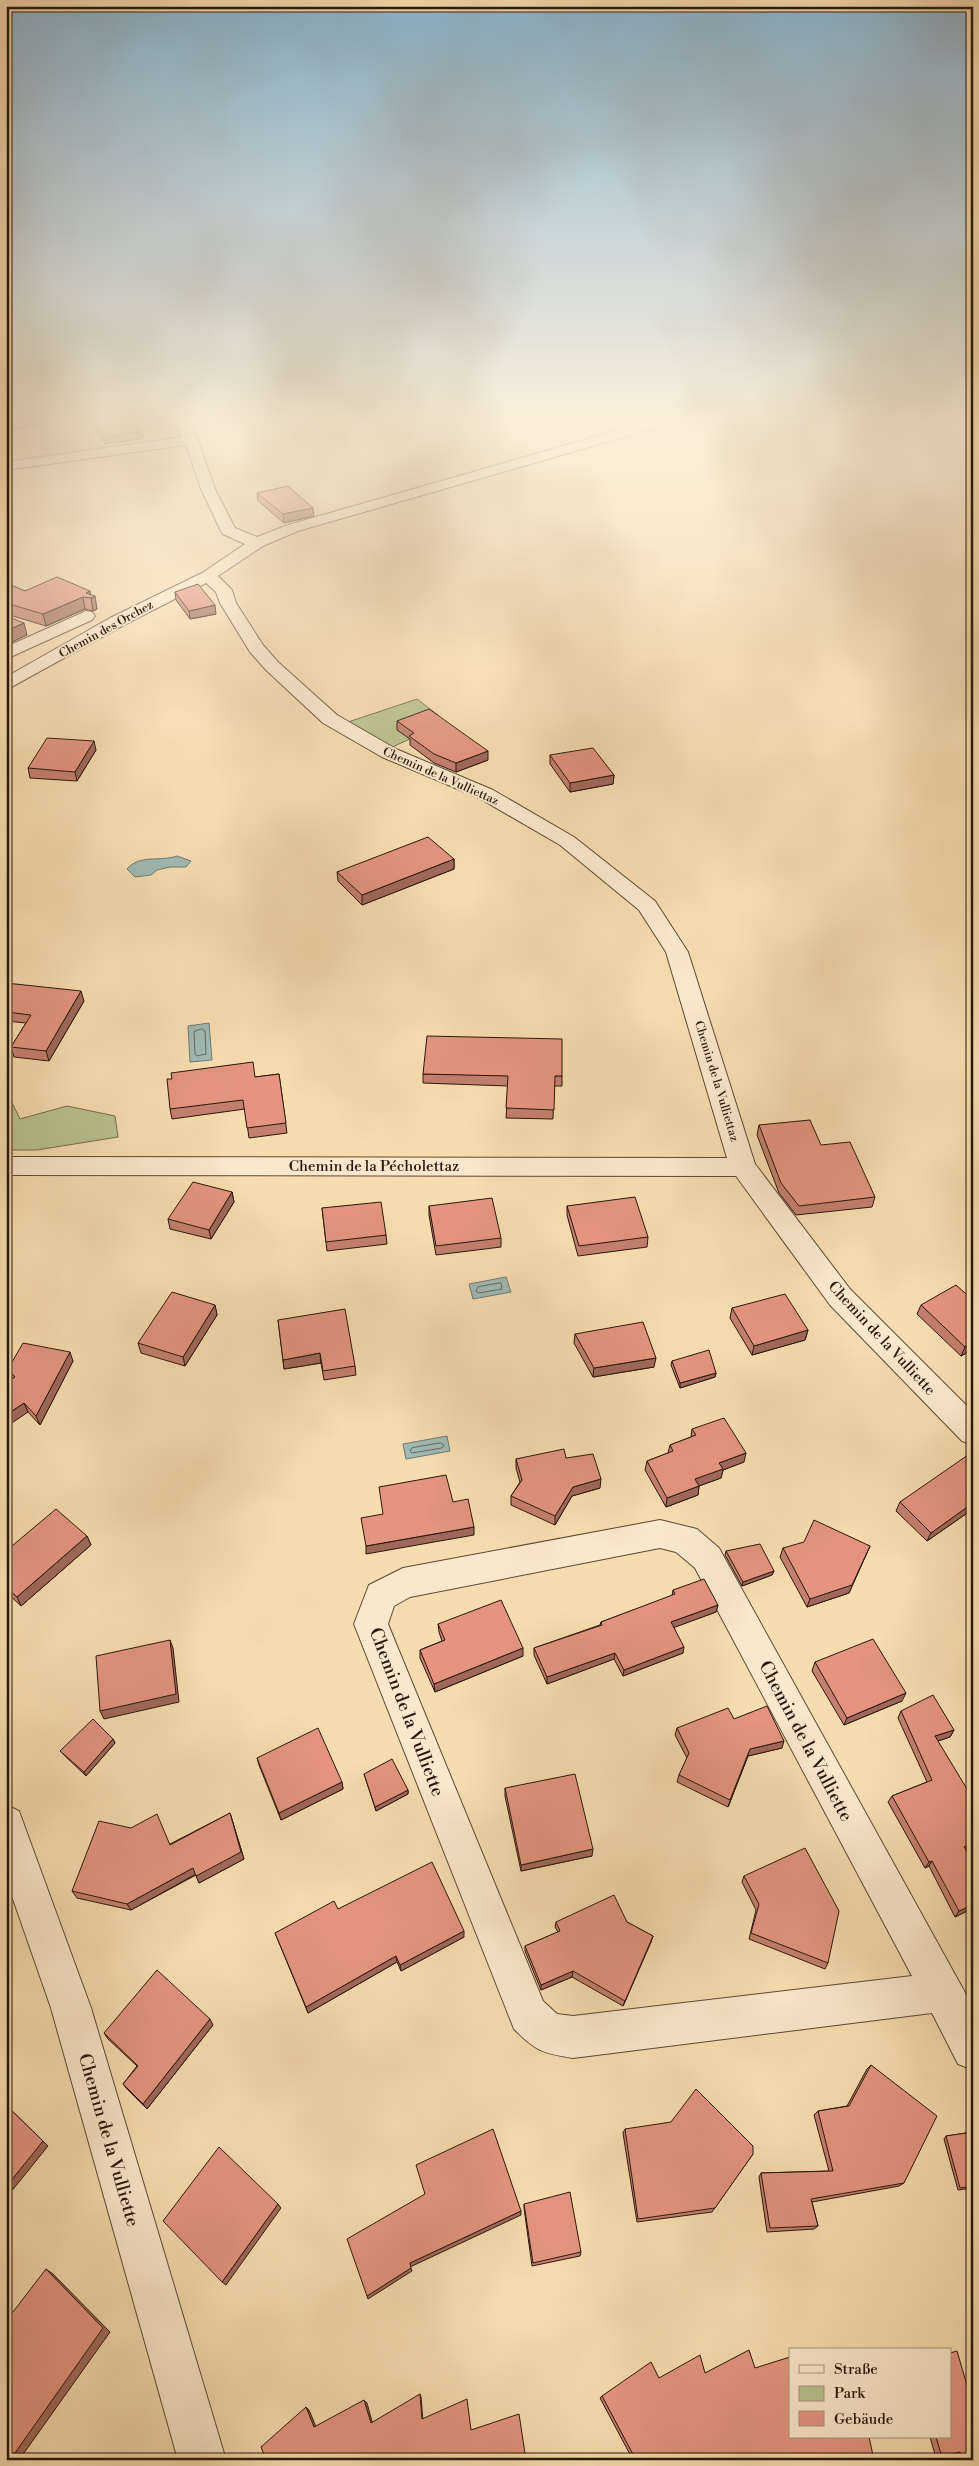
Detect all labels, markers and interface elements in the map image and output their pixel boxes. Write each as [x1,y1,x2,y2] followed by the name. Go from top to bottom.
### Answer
[56,597,156,662] street label: Chemin des Orchez
[380,744,501,809] street label: Chemin de la Vulliettaz
[691,1019,742,1144] street label: Chemin de la Vulliettaz
[289,1157,459,1176] street label: Chemin de la Pécholettaz
[824,1277,939,1399] street label: Chemin de la Vulliette
[364,1624,449,1800] street label: Chemin de la Vulliette
[753,1657,858,1826] street label: Chemin de la Vulliette
[73,2051,144,2229] street label: Chemin de la Vulliette
[789,2348,952,2438] legend
[834,2360,878,2379] text: Straße
[834,2384,866,2403] text: Park
[834,2410,893,2429] text: Gebäude

